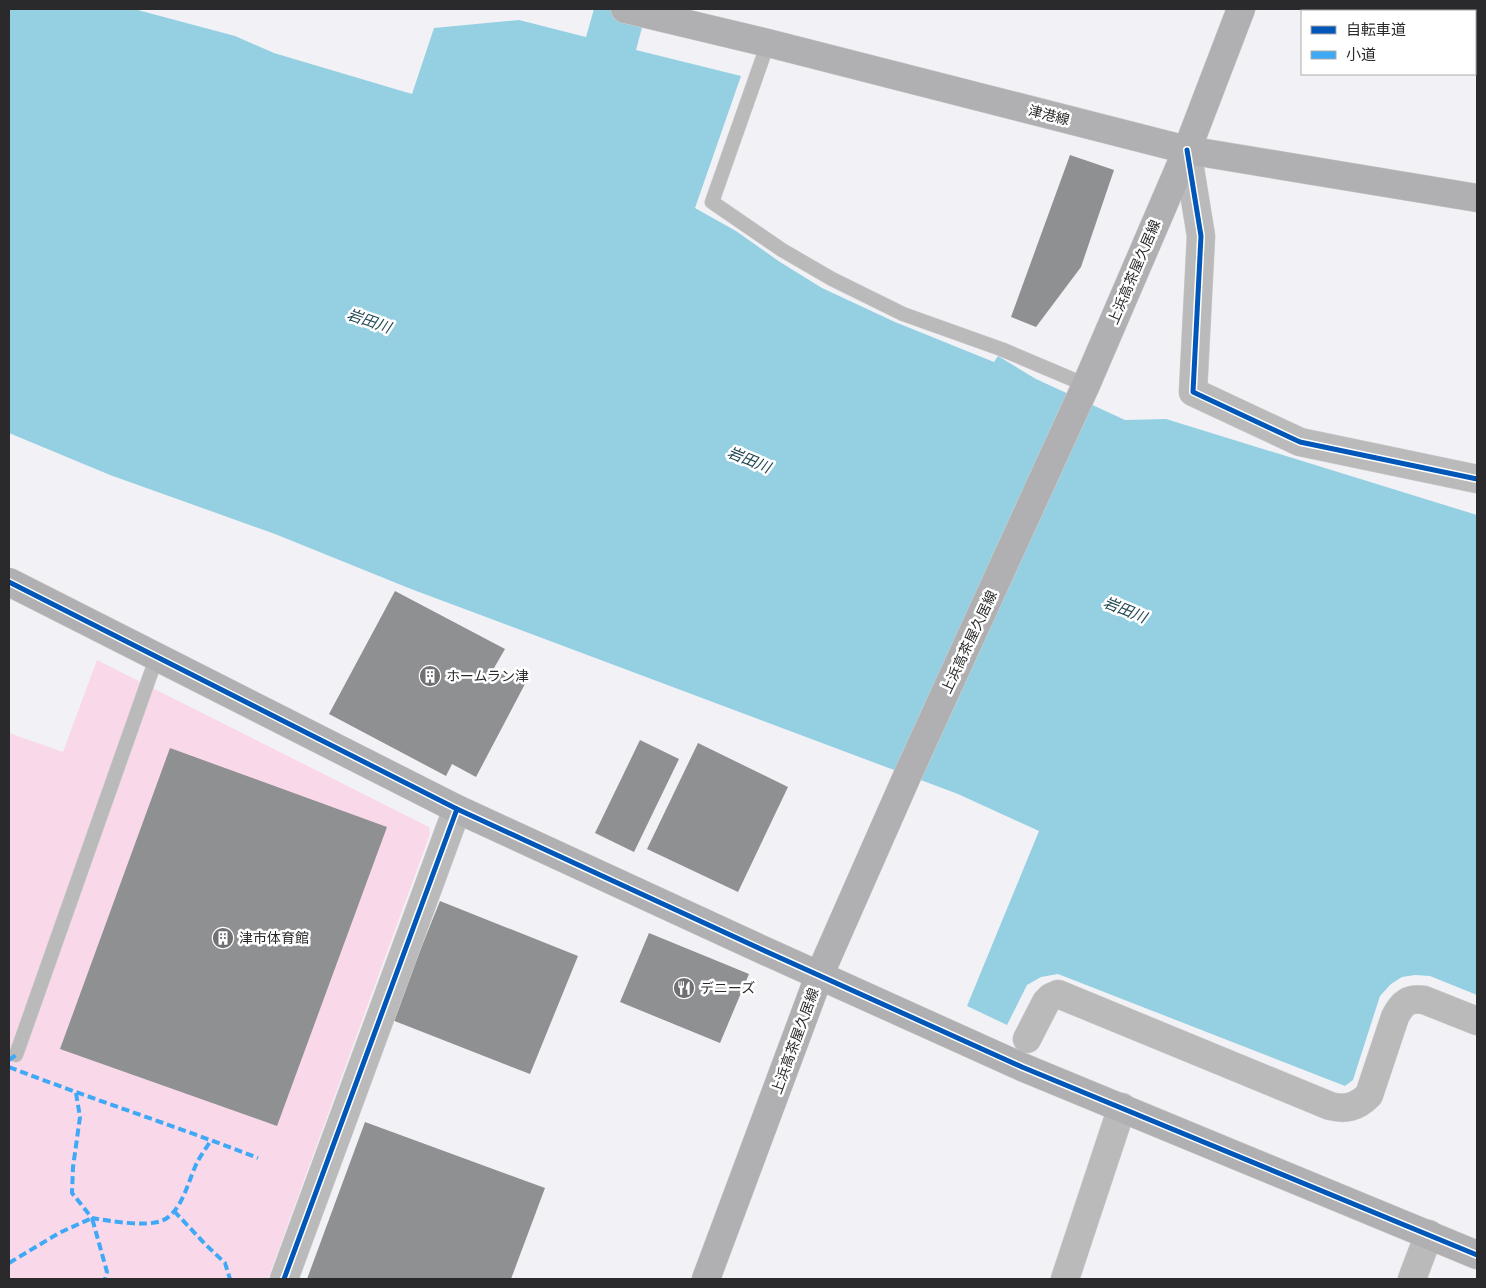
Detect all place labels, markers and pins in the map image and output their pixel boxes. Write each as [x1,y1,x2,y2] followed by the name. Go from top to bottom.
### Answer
[418,664,442,688] building icon: ホームラン津
[446,667,529,685] place label: ホームラン津
[211,926,235,950] building icon: 津市体育館
[239,929,309,947] place label: 津市体育館
[672,976,696,1000] restaurant icon: デニーズ
[700,979,755,997] place label: デニーズ

